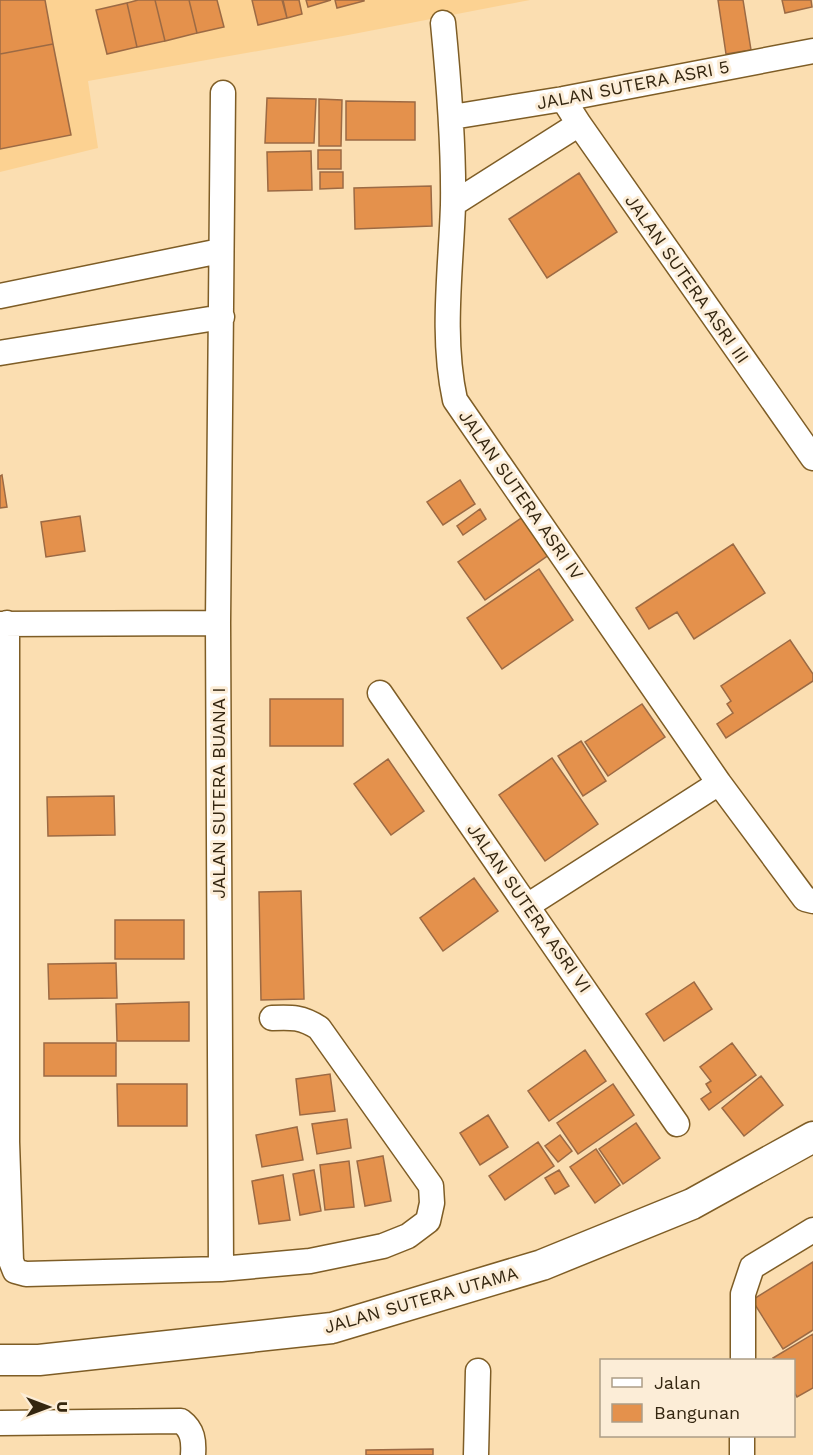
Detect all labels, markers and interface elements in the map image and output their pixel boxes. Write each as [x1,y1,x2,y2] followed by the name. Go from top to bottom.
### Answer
[535,55,731,114] street label: JALAN SUTERA ASRI 5
[621,190,754,367] street label: JALAN SUTERA ASRI III
[455,406,588,584] street label: JALAN SUTERA ASRI IV
[208,687,229,899] street label: JALAN SUTERA BUANA I
[463,819,596,996] street label: JALAN SUTERA ASRI VI
[322,1262,520,1337] street label: JALAN SUTERA UTAMA
[600,1359,795,1437] legend
[654,1372,701,1393] text: Jalan
[18,1377,78,1437] north arrow
[53,1401,72,1413] text: U
[654,1402,740,1423] text: Bangunan

